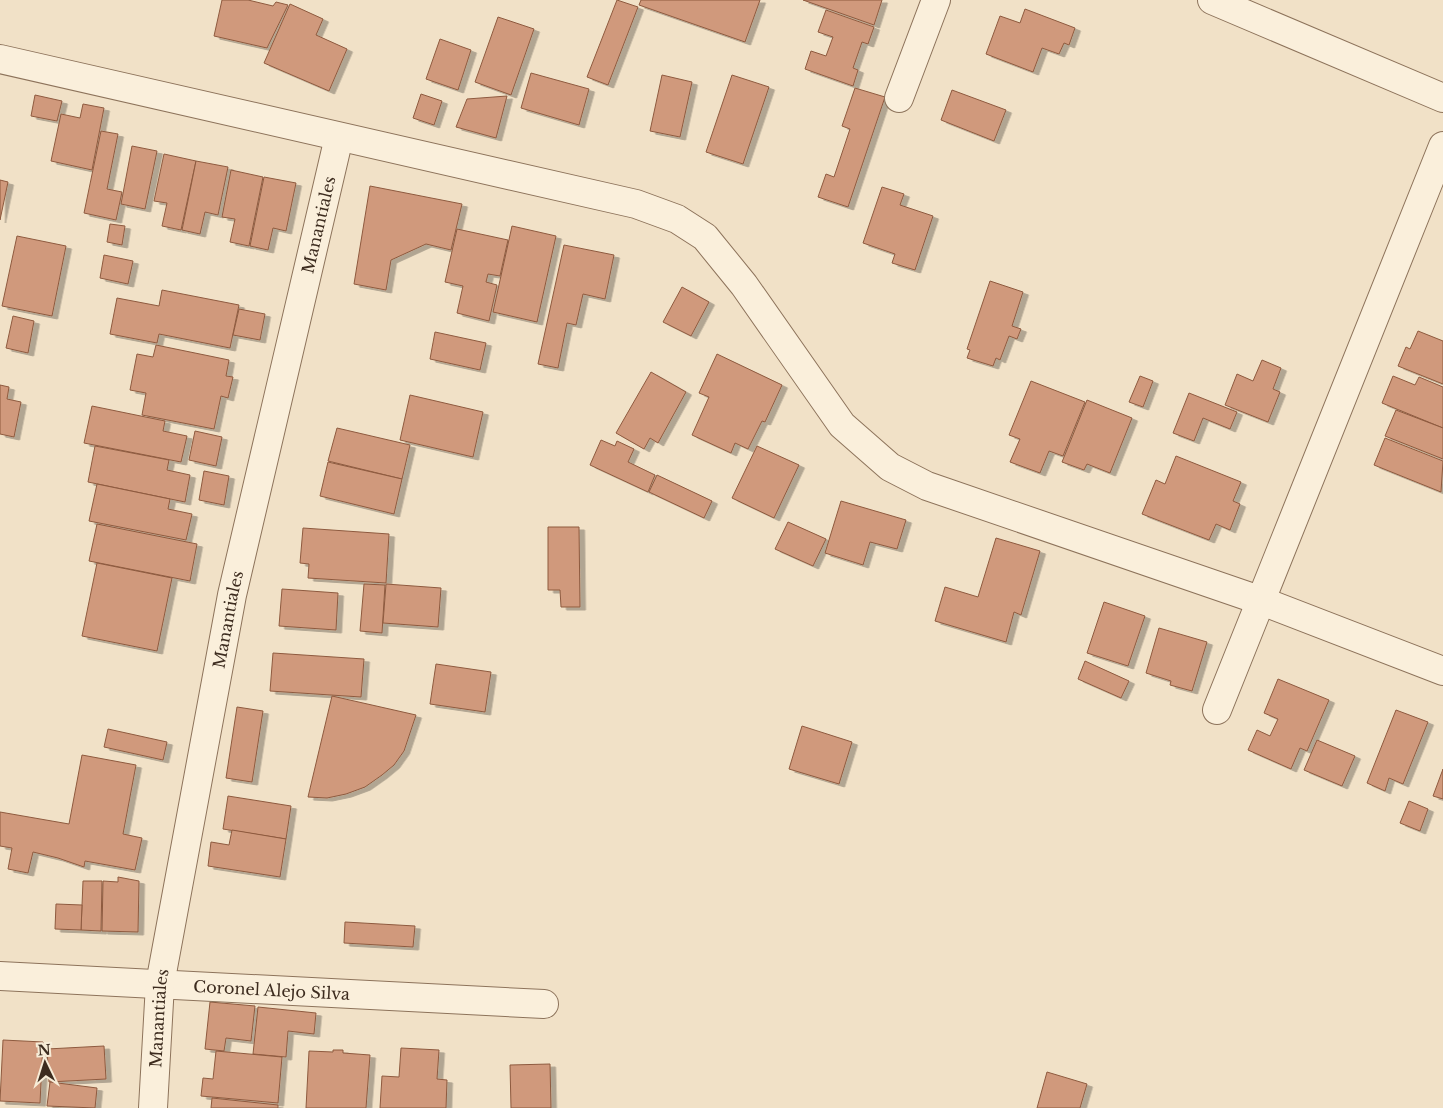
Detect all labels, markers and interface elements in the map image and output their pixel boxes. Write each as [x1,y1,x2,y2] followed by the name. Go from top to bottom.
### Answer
[297,174,340,275] street label: Manantiales
[209,569,247,670] street label: Manantiales
[145,967,173,1068] street label: Manantiales
[193,976,351,1004] street label: Coronel Alejo Silva
[20,1038,70,1088] north arrow
[37,1041,51,1059] text: N

